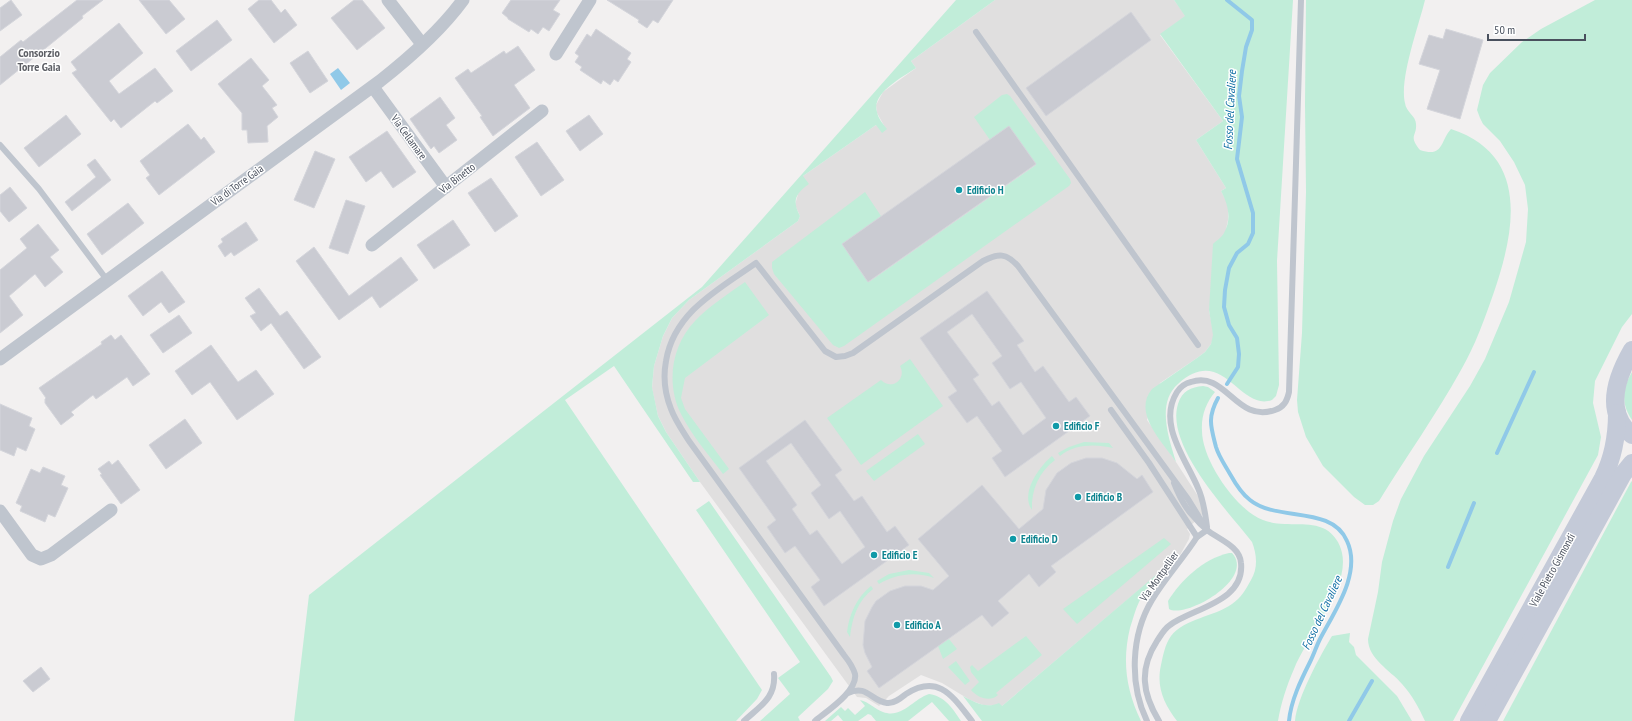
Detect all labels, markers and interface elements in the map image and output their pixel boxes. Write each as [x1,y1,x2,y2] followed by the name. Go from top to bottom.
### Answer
[1488,16,1585,42] scale bar
[1494,22,1515,37] text: 50 m
[18,45,60,74] district label: Consorzio Torre Gaia
[1220,69,1239,150] water label: Fosso del Cavaliere
[387,111,430,163] street label: Via Cellamare
[435,159,478,197] street label: Via Binetto
[207,161,266,209] street label: Via di Torre Gaia
[967,183,1004,197] place label: Edificio H
[954,185,964,195] marker: Edificio H
[1064,419,1100,433] place label: Edificio F
[1051,421,1061,431] marker: Edificio F
[1086,490,1123,504] place label: Edificio B
[1073,492,1083,502] marker: Edificio B
[1526,531,1578,610] street label: Viale Pietro Gismondi
[1021,532,1058,546] place label: Edificio D
[1008,534,1018,544] marker: Edificio D
[882,548,918,562] place label: Edificio E
[1136,548,1181,605] street label: Via Montpellier
[869,550,879,560] marker: Edificio E
[1298,573,1346,652] water label: Fosso del Cavaliere
[905,618,941,632] place label: Edificio A
[892,620,902,630] marker: Edificio A

